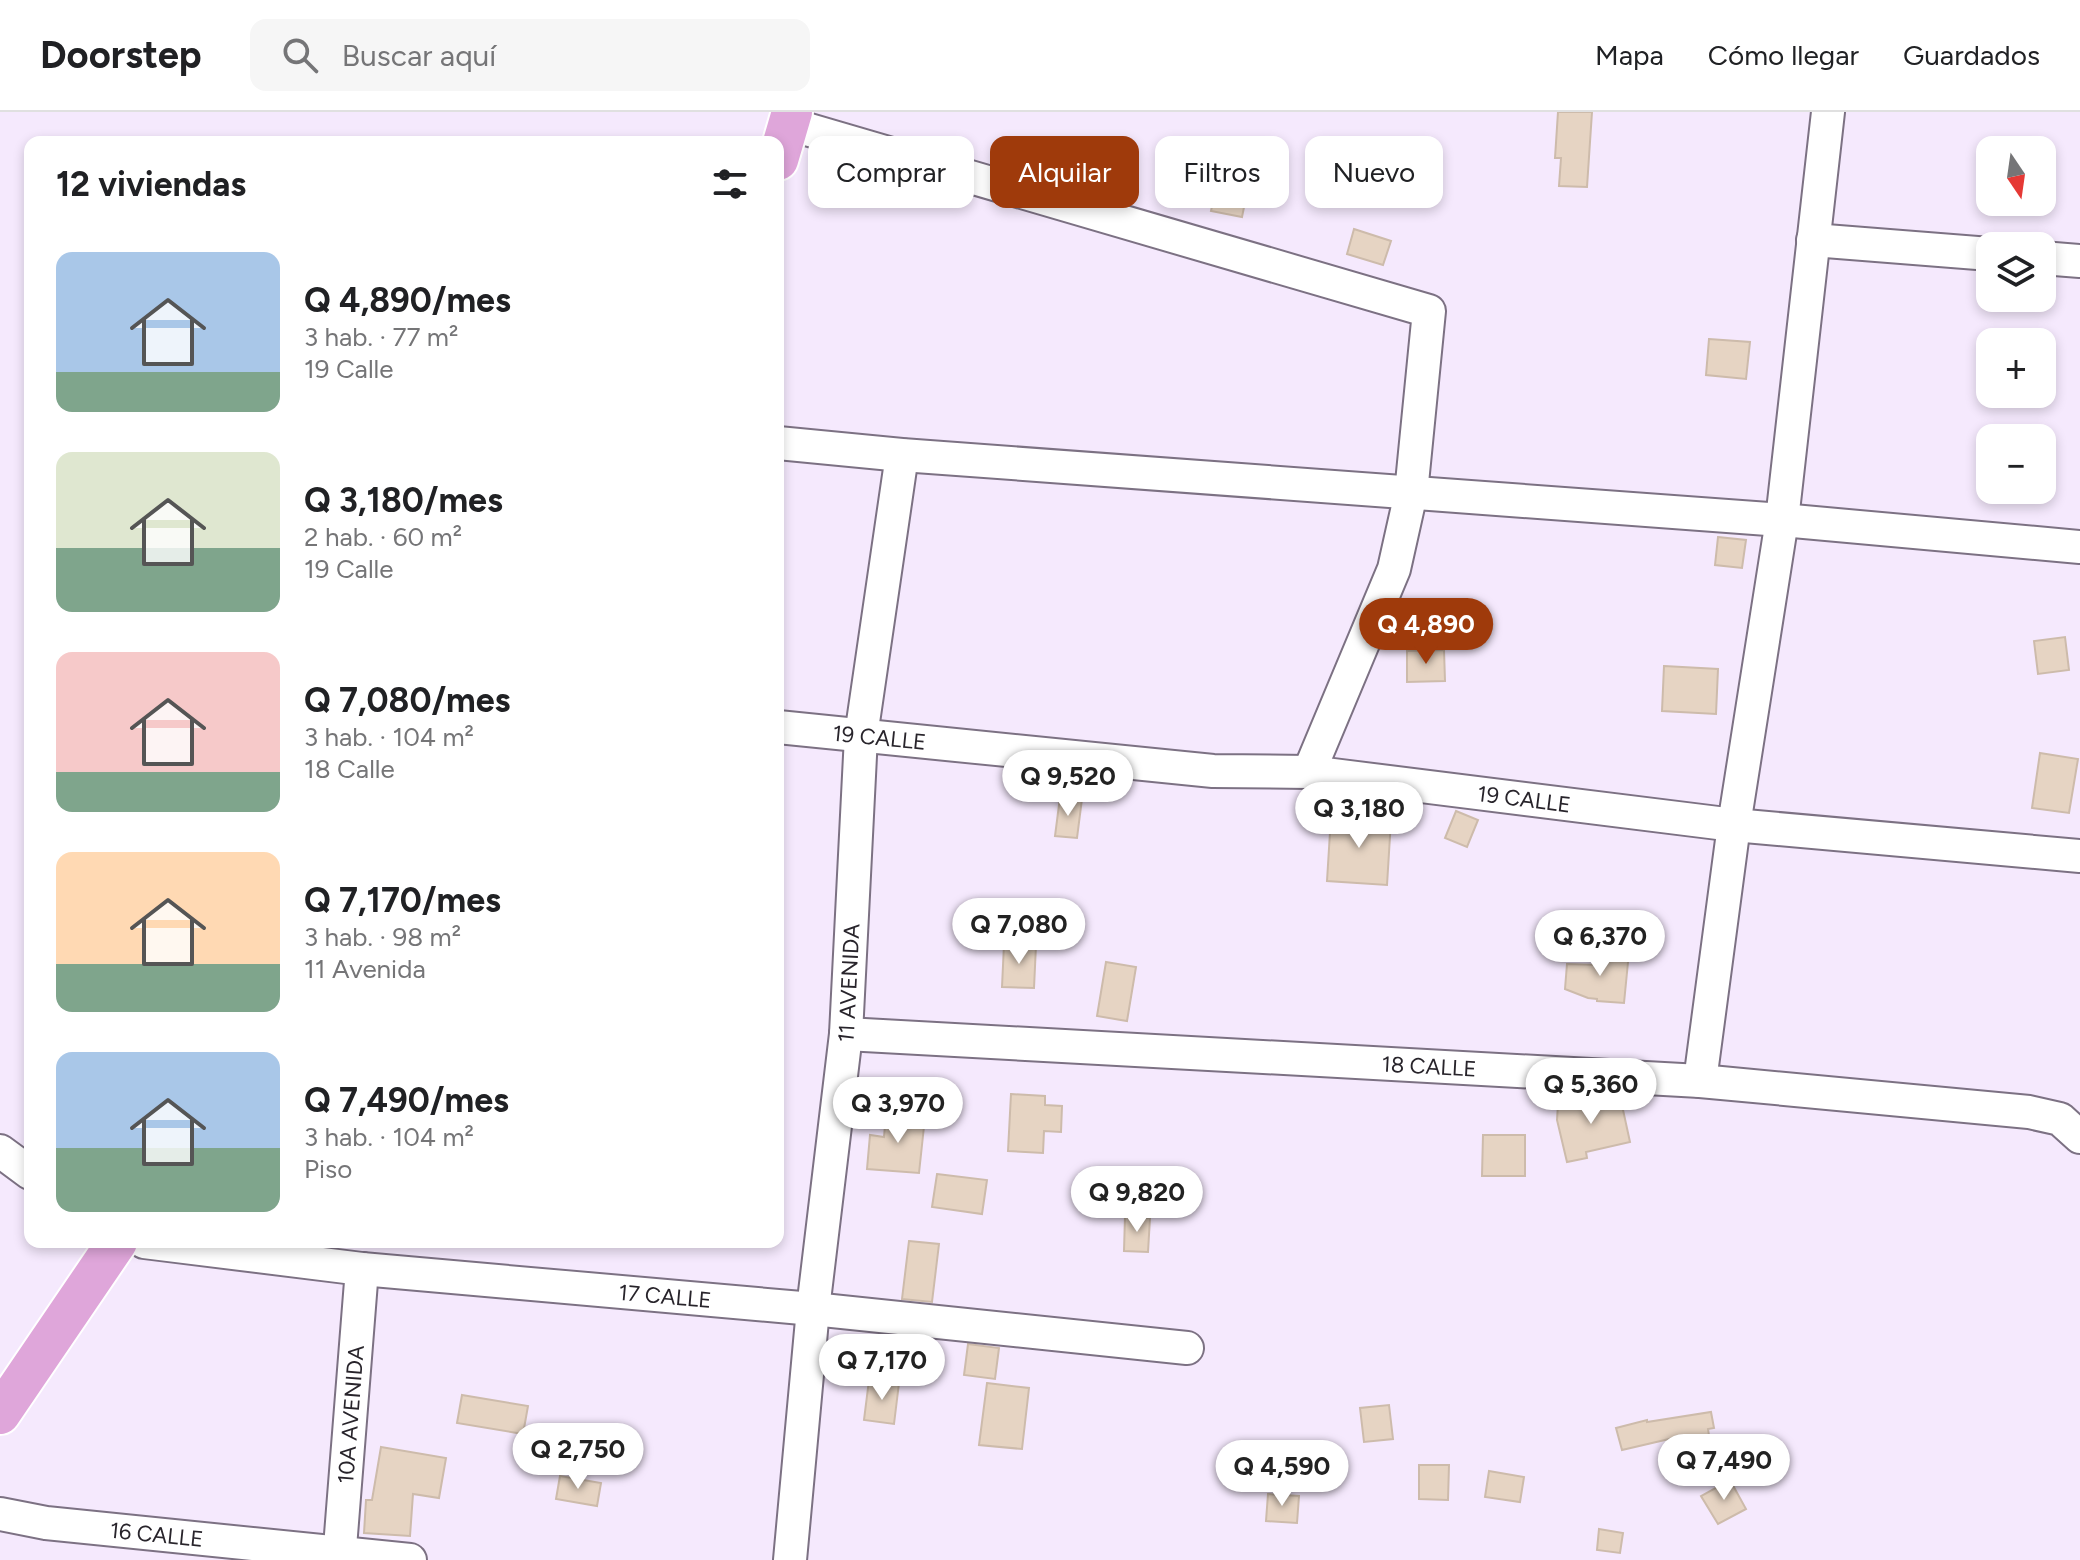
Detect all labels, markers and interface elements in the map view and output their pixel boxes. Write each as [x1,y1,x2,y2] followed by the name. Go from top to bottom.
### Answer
[250,19,810,91] search box
[40,32,202,78] text: Doorstep
[278,33,322,77] icon: search
[342,37,496,74] text: Buscar aquí
[1595,38,1664,72] text: Mapa
[1708,38,1859,72] text: Cómo llegar
[1903,38,2040,72] text: Guardados
[808,136,974,208] chip: Comprar
[990,136,1139,208] chip: Alquilar
[1155,136,1289,208] chip: Filtros
[1305,136,1443,208] chip: Nuevo
[1976,136,2056,216] north arrow
[1976,136,2056,504] map controls
[708,162,752,206] icon: filters
[56,164,246,205] text: 12 viviendas
[1976,232,2056,312] button: layers
[304,280,511,321] text: Q 4,890/mes
[120,284,216,380] icon: home
[304,321,458,353] text: 3 hab. · 77 m²
[1976,328,2056,408] button: +
[304,353,394,385] text: 19 Calle
[1976,424,2056,504] button: −
[304,480,503,521] text: Q 3,180/mes
[120,484,216,580] icon: home
[304,521,462,553] text: 2 hab. · 60 m²
[304,553,394,585] text: 19 Calle
[1352,598,1500,666] pin: Q 4,890
[1377,608,1475,640] text: Q 4,890
[304,680,510,721] text: Q 7,080/mes
[120,684,216,780] icon: home
[832,719,927,755] street label: 19 CALLE
[304,721,474,753] text: 3 hab. · 104 m²
[994,750,1142,818] pin: Q 9,520
[304,753,395,785] text: 18 Calle
[1020,760,1116,792] text: Q 9,520
[1476,780,1572,818] street label: 19 CALLE
[1285,782,1433,850] pin: Q 3,180
[1313,792,1405,824] text: Q 3,180
[304,880,501,921] text: Q 7,170/mes
[120,884,216,980] icon: home
[945,898,1093,966] pin: Q 7,080
[970,908,1068,940] text: Q 7,080
[1526,910,1674,978] pin: Q 6,370
[1553,920,1647,952] text: Q 6,370
[304,921,461,953] text: 3 hab. · 98 m²
[832,923,865,1044] street label: 11 AVENIDA
[304,953,426,985] text: 11 Avenida
[1381,1050,1477,1082] street label: 18 CALLE
[1517,1058,1665,1126] pin: Q 5,360
[1544,1068,1638,1100] text: Q 5,360
[824,1077,972,1145] pin: Q 3,970
[304,1080,509,1121] text: Q 7,490/mes
[120,1084,216,1180] icon: home
[851,1087,945,1119] text: Q 3,970
[304,1121,474,1153] text: 3 hab. · 104 m²
[304,1153,352,1185] text: Piso
[1063,1166,1211,1234] pin: Q 9,820
[1089,1176,1185,1208] text: Q 9,820
[618,1278,713,1313] street label: 17 CALLE
[808,1334,956,1402] pin: Q 7,170
[332,1344,369,1485] street label: 10A AVENIDA
[837,1344,927,1376] text: Q 7,170
[504,1423,652,1491] pin: Q 2,750
[531,1433,625,1465] text: Q 2,750
[1650,1434,1798,1502] pin: Q 7,490
[1208,1440,1356,1508] pin: Q 4,590
[1676,1444,1772,1476] text: Q 7,490
[1234,1450,1330,1482] text: Q 4,590
[109,1516,205,1552] street label: 16 CALLE

